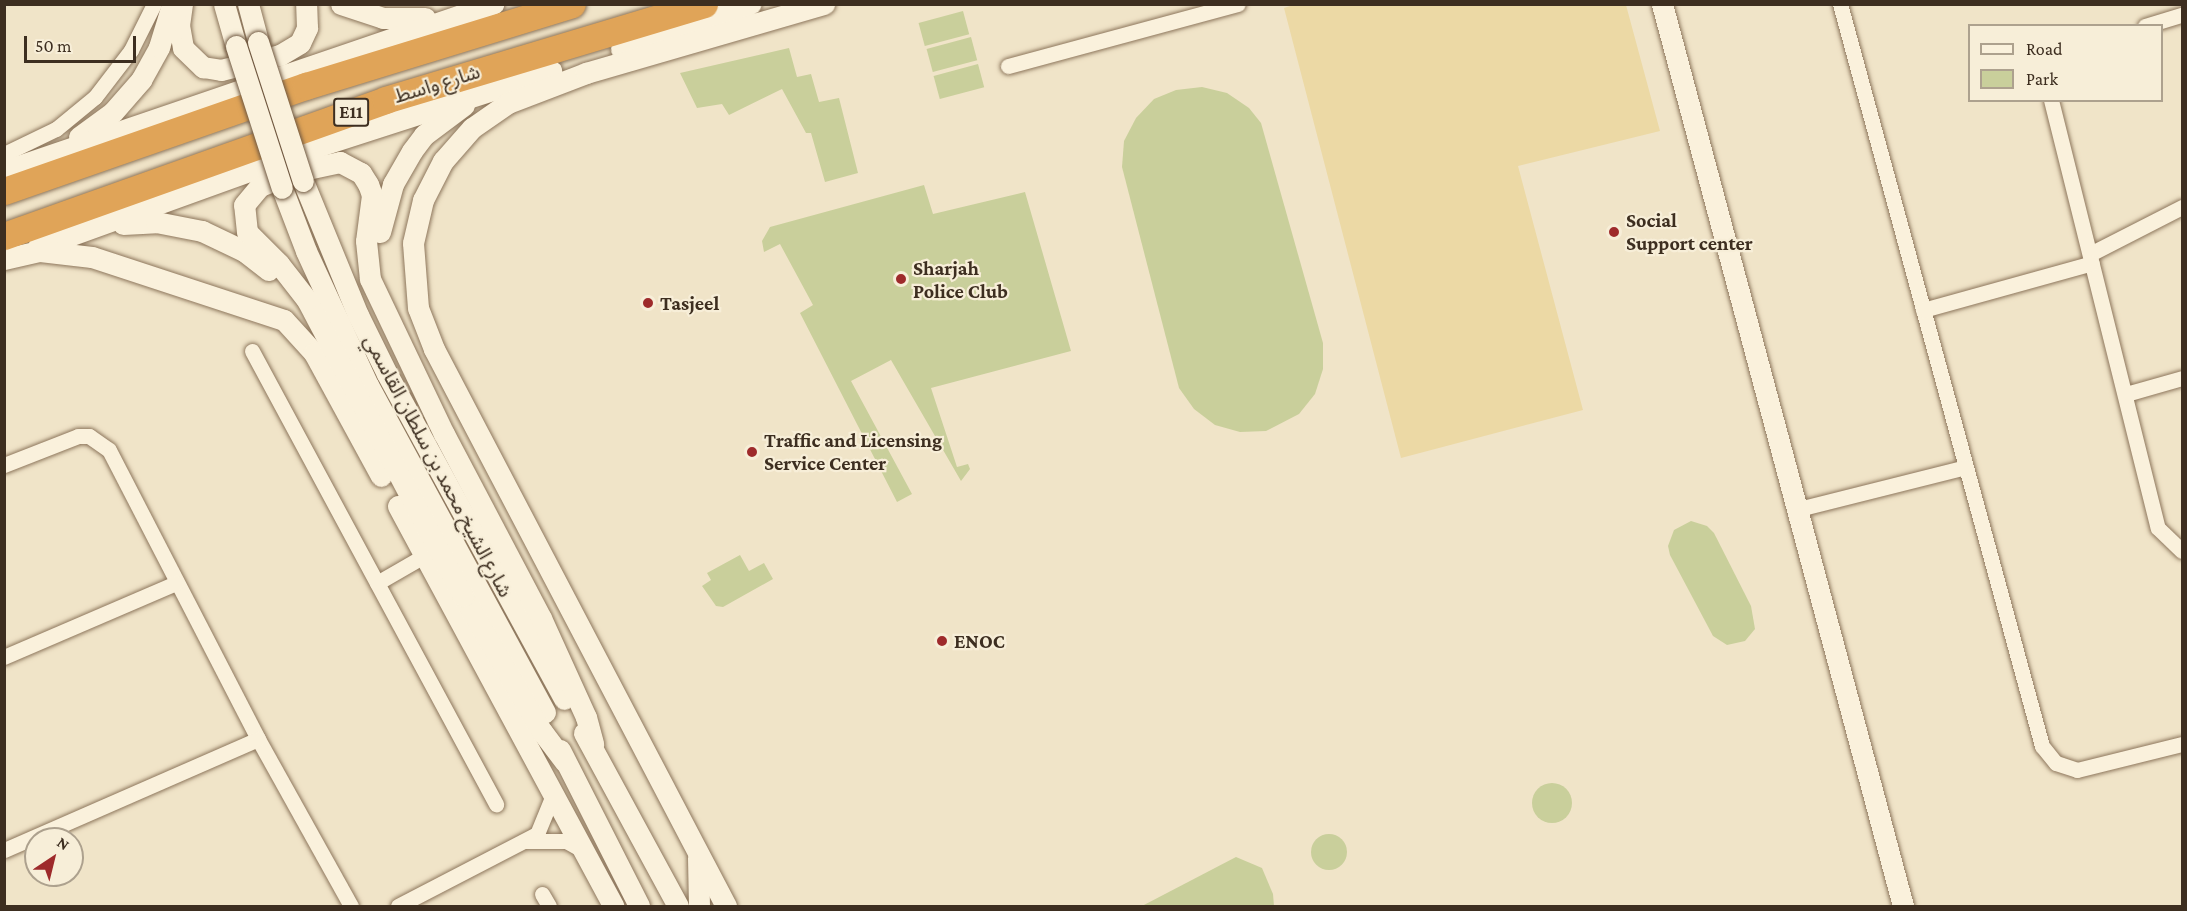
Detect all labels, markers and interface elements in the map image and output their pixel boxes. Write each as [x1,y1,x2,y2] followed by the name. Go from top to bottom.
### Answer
[27,24,140,62] scale bar
[1968,24,2163,102] legend
[35,36,72,56] text: 50 m
[2026,39,2063,59] text: Road
[391,60,483,108] street label: شارع واسط
[2026,69,2058,89] text: Park
[333,97,369,127] road number: E11
[1626,208,1753,255] place label: Social Support center
[1607,225,1621,239] marker: Social Support center
[913,256,1008,303] place label: Sharjah Police Club
[894,272,908,286] marker: Sharjah Police Club
[660,291,719,315] place label: Tasjeel
[641,296,655,310] marker: Tasjeel
[358,331,518,601] street label: شارع الشيخ محمد بن سلطان القاسمي
[764,428,942,475] place label: Traffic and Licensing Service Center
[745,445,759,459] marker: Traffic and Licensing Service Center
[954,629,1005,653] place label: ENOC
[935,634,949,648] marker: ENOC
[24,827,84,887] north arrow
[54,833,73,854] text: N

